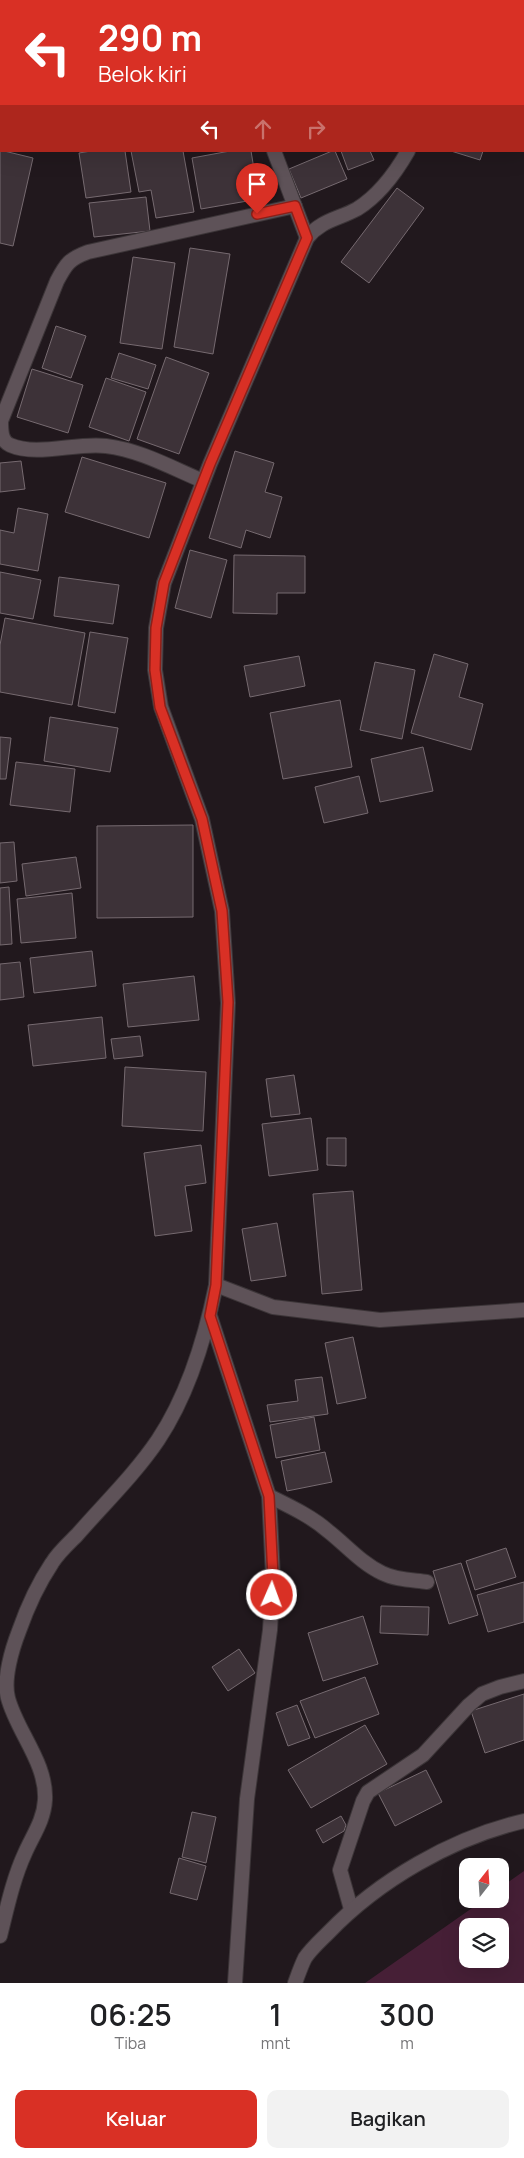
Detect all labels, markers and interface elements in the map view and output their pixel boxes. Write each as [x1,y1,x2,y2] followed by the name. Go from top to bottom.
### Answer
[98,14,202,62] text: 290 m
[15,20,80,85] icon: left
[98,59,187,89] text: Belok kiri
[196,115,224,143] icon: left
[249,115,277,143] icon: ahead
[302,115,330,143] icon: right
[236,163,278,214] pin
[243,170,271,198] icon: arrive
[245,1568,297,1620] position arrow
[459,1858,509,1908] north arrow
[459,1858,509,1968] map controls
[459,1918,509,1968] button: layers
[89,1994,172,2035] text: 06:25
[269,1994,282,2035] text: 1
[379,1994,435,2035] text: 300
[115,2032,146,2054] text: Tiba
[261,2032,290,2054] text: mnt
[400,2032,414,2054] text: m
[15,2090,257,2148] button: Keluar
[267,2090,509,2148] button: Bagikan

